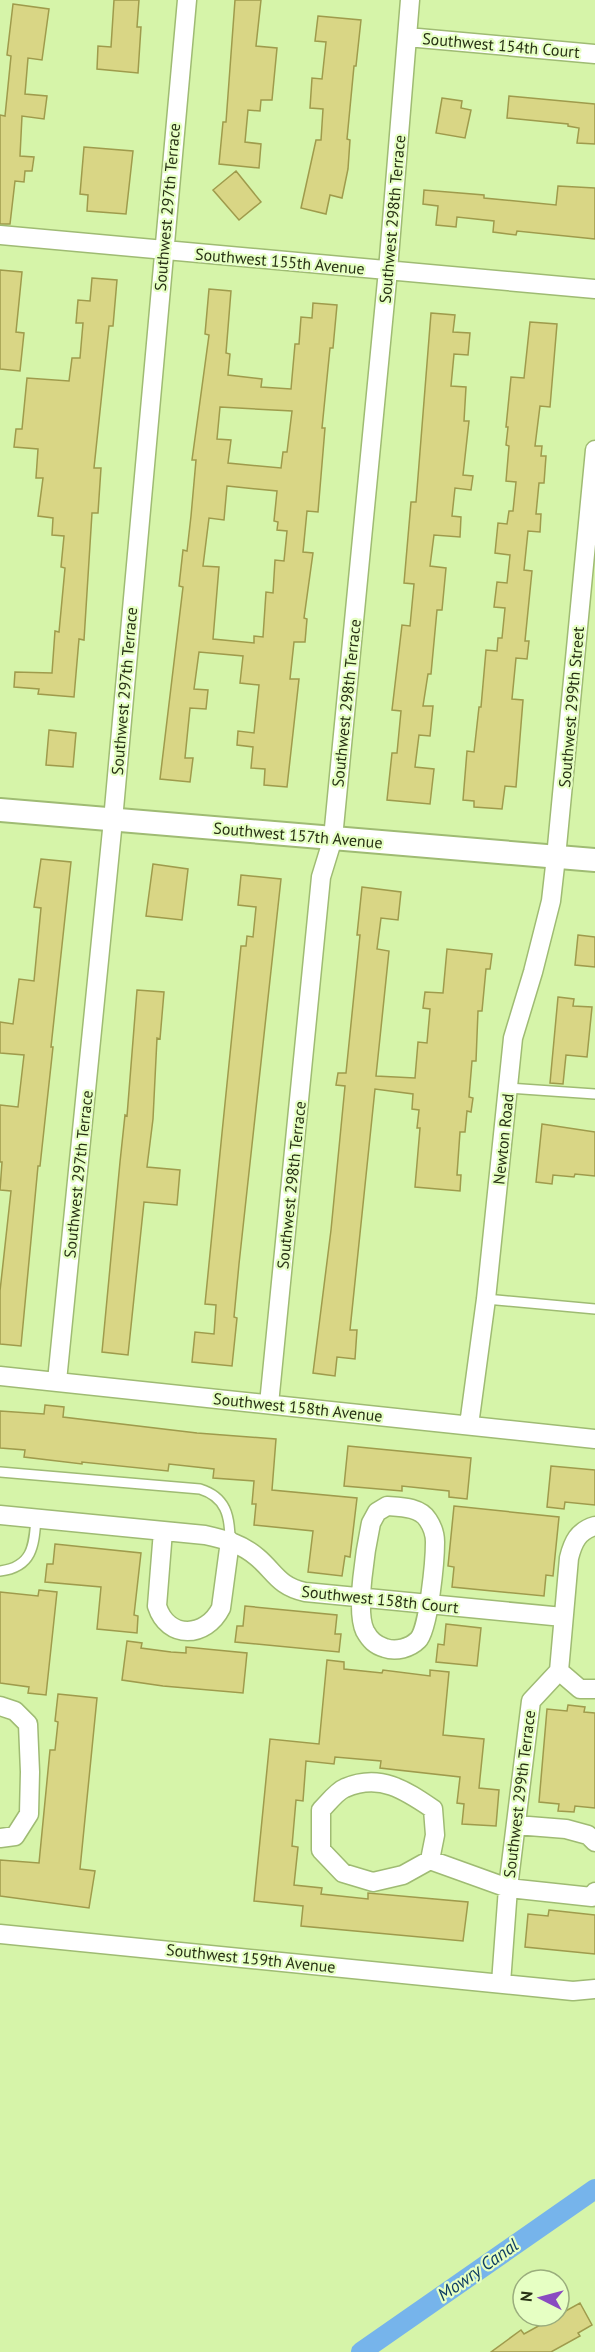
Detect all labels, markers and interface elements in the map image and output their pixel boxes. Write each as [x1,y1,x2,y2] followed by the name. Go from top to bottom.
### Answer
[422,28,581,62] street label: Southwest 154th Court
[150,122,184,292] street label: Southwest 297th Terrace
[375,134,409,304] street label: Southwest 298th Terrace
[194,244,366,278] street label: Southwest 155th Avenue
[107,606,141,776] street label: Southwest 297th Terrace
[327,618,365,788] street label: Southwest 298th Terrace
[554,625,588,788] street label: Southwest 299th Street
[213,818,383,852] street label: Southwest 157th Avenue
[59,1089,97,1259] street label: Southwest 297th Terrace
[488,1093,518,1185] street label: Newton Road
[272,1100,310,1270] street label: Southwest 298th Terrace
[212,1388,384,1426] street label: Southwest 158th Avenue
[301,1581,460,1617] street label: Southwest 158th Court
[499,1709,539,1879] street label: Southwest 299th Terrace
[165,1939,337,1977] street label: Southwest 159th Avenue
[433,2233,523,2306] water label: Mowry Canal
[511,2268,571,2328] north arrow
[516,2290,537,2303] text: N

